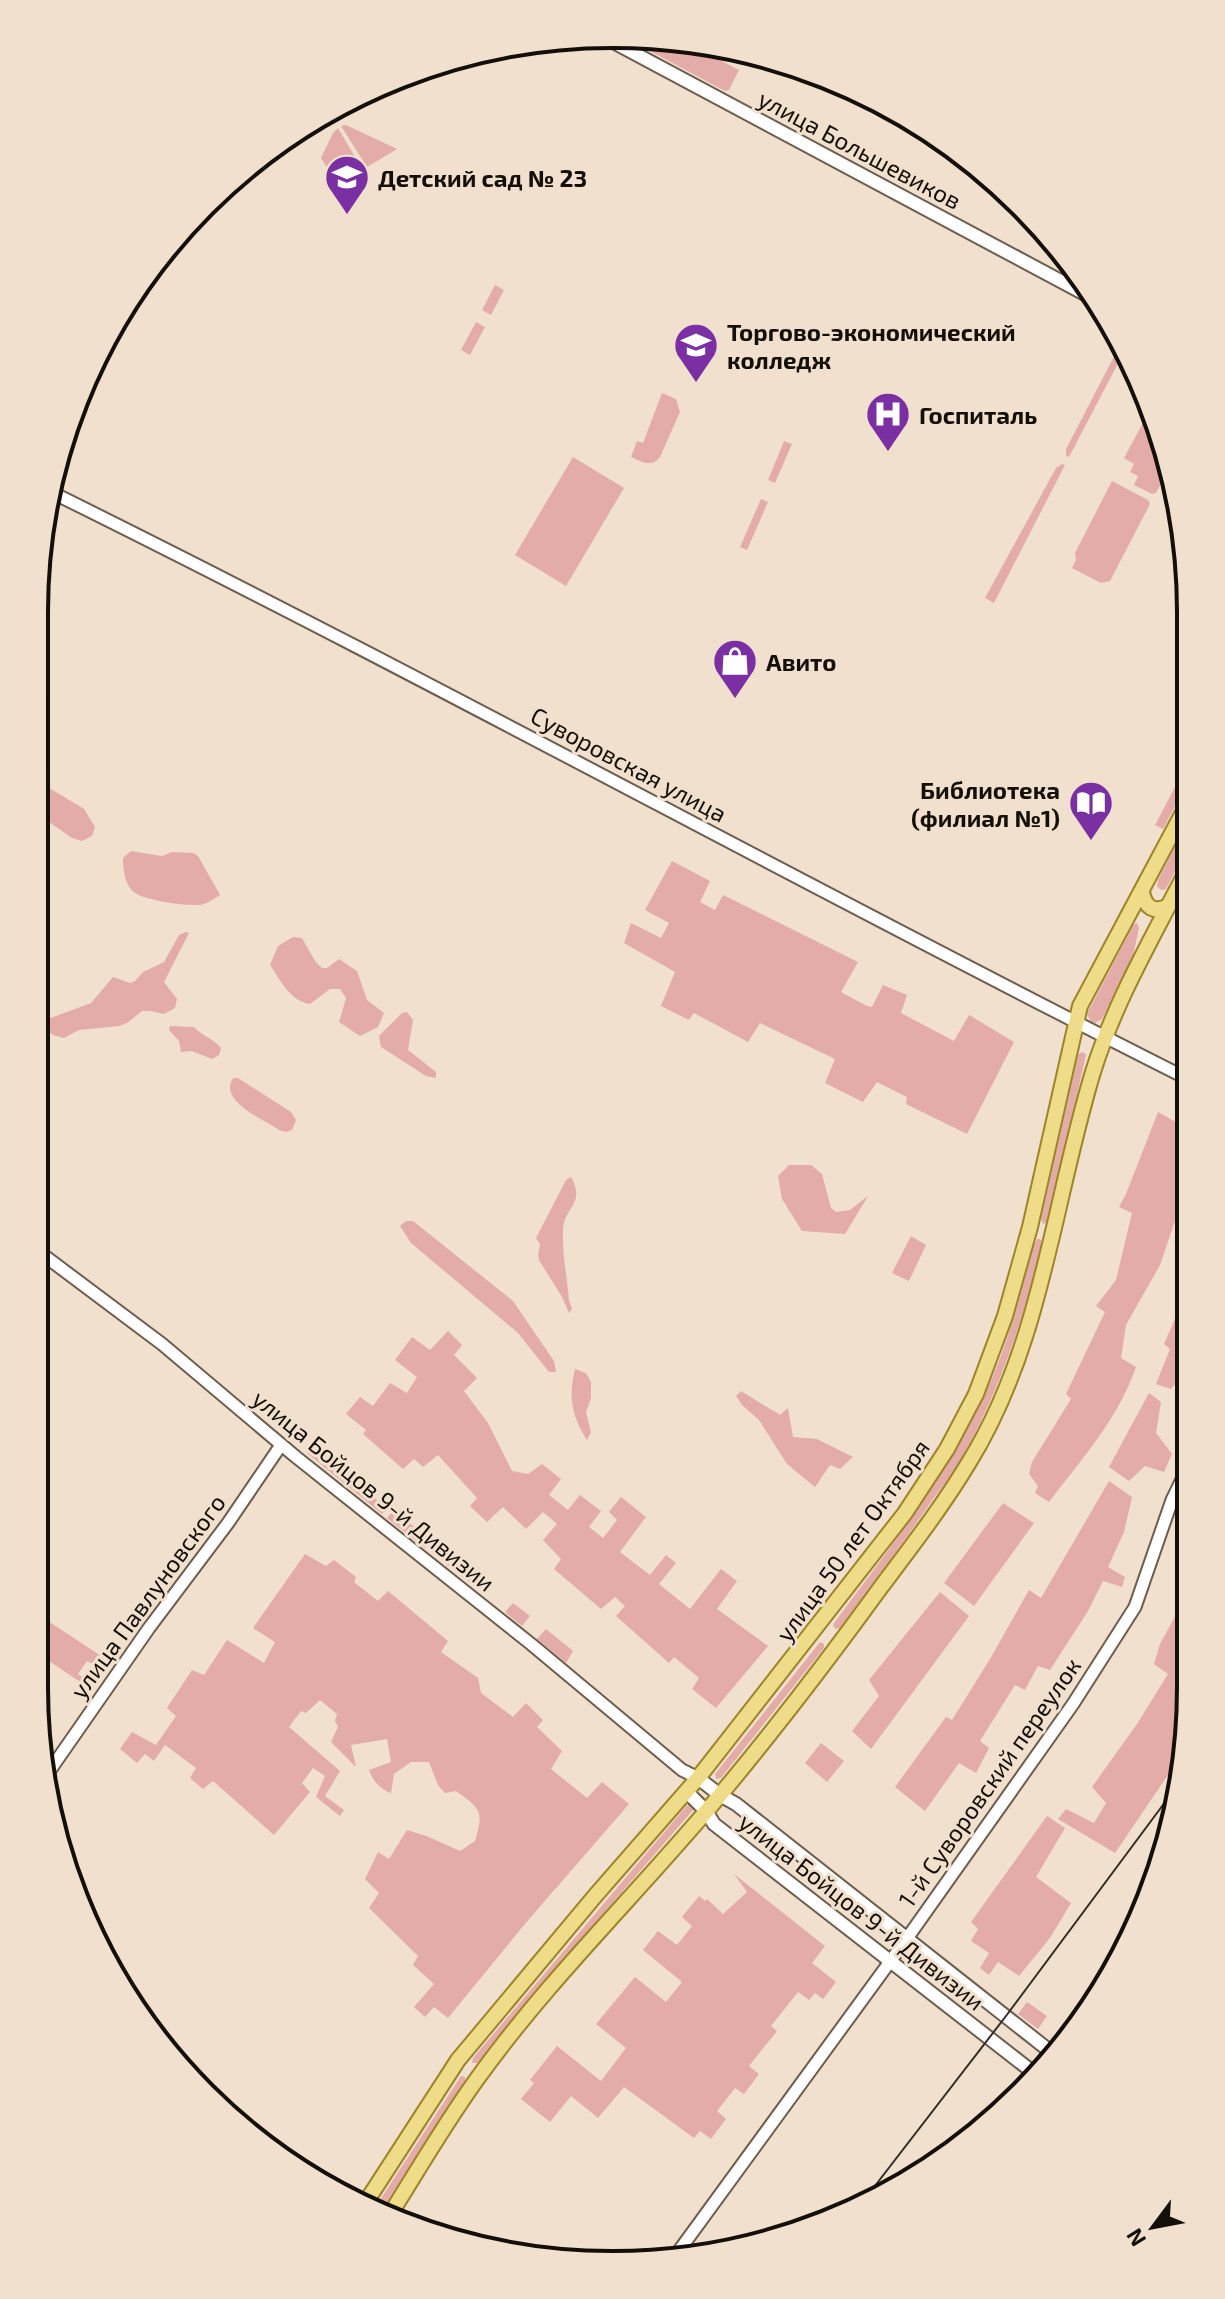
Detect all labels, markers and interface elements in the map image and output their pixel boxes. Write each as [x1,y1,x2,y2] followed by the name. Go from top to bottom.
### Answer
[753,83,966,216] street label: улица Большевиков
[323,153,371,216] school or university icon: Детский сад № 23
[378,163,587,192] place label: Детский сад № 23
[727,317,1016,374] place label: Торгово-экономический колледж
[672,321,720,384] school or university icon: Торгово-экономический колледж
[864,390,912,453] hospital icon: Госпиталь
[919,400,1037,429] place label: Госпиталь
[711,637,759,700] shop icon: Авито
[766,647,837,676] place label: Авито
[526,700,732,829] street label: Суворовская улица
[911,775,1060,832] place label: Библиотека (филиал №1)
[1067,779,1115,842] library icon: Библиотека (филиал №1)
[246,1383,501,1597] street label: улица Бойцов 9-й Дивизии
[769,1433,936,1647] street label: улица 50 лет Октября
[63,1488,232,1704] street label: улица Павлуновского
[892,1652,1087,1913] street label: 1-й Суворовский переулок
[733,1806,990,2017] street label: улица Бойцов 9-й Дивизии
[1113,2187,1193,2267] north arrow
[1120,2225,1150,2252] text: N

